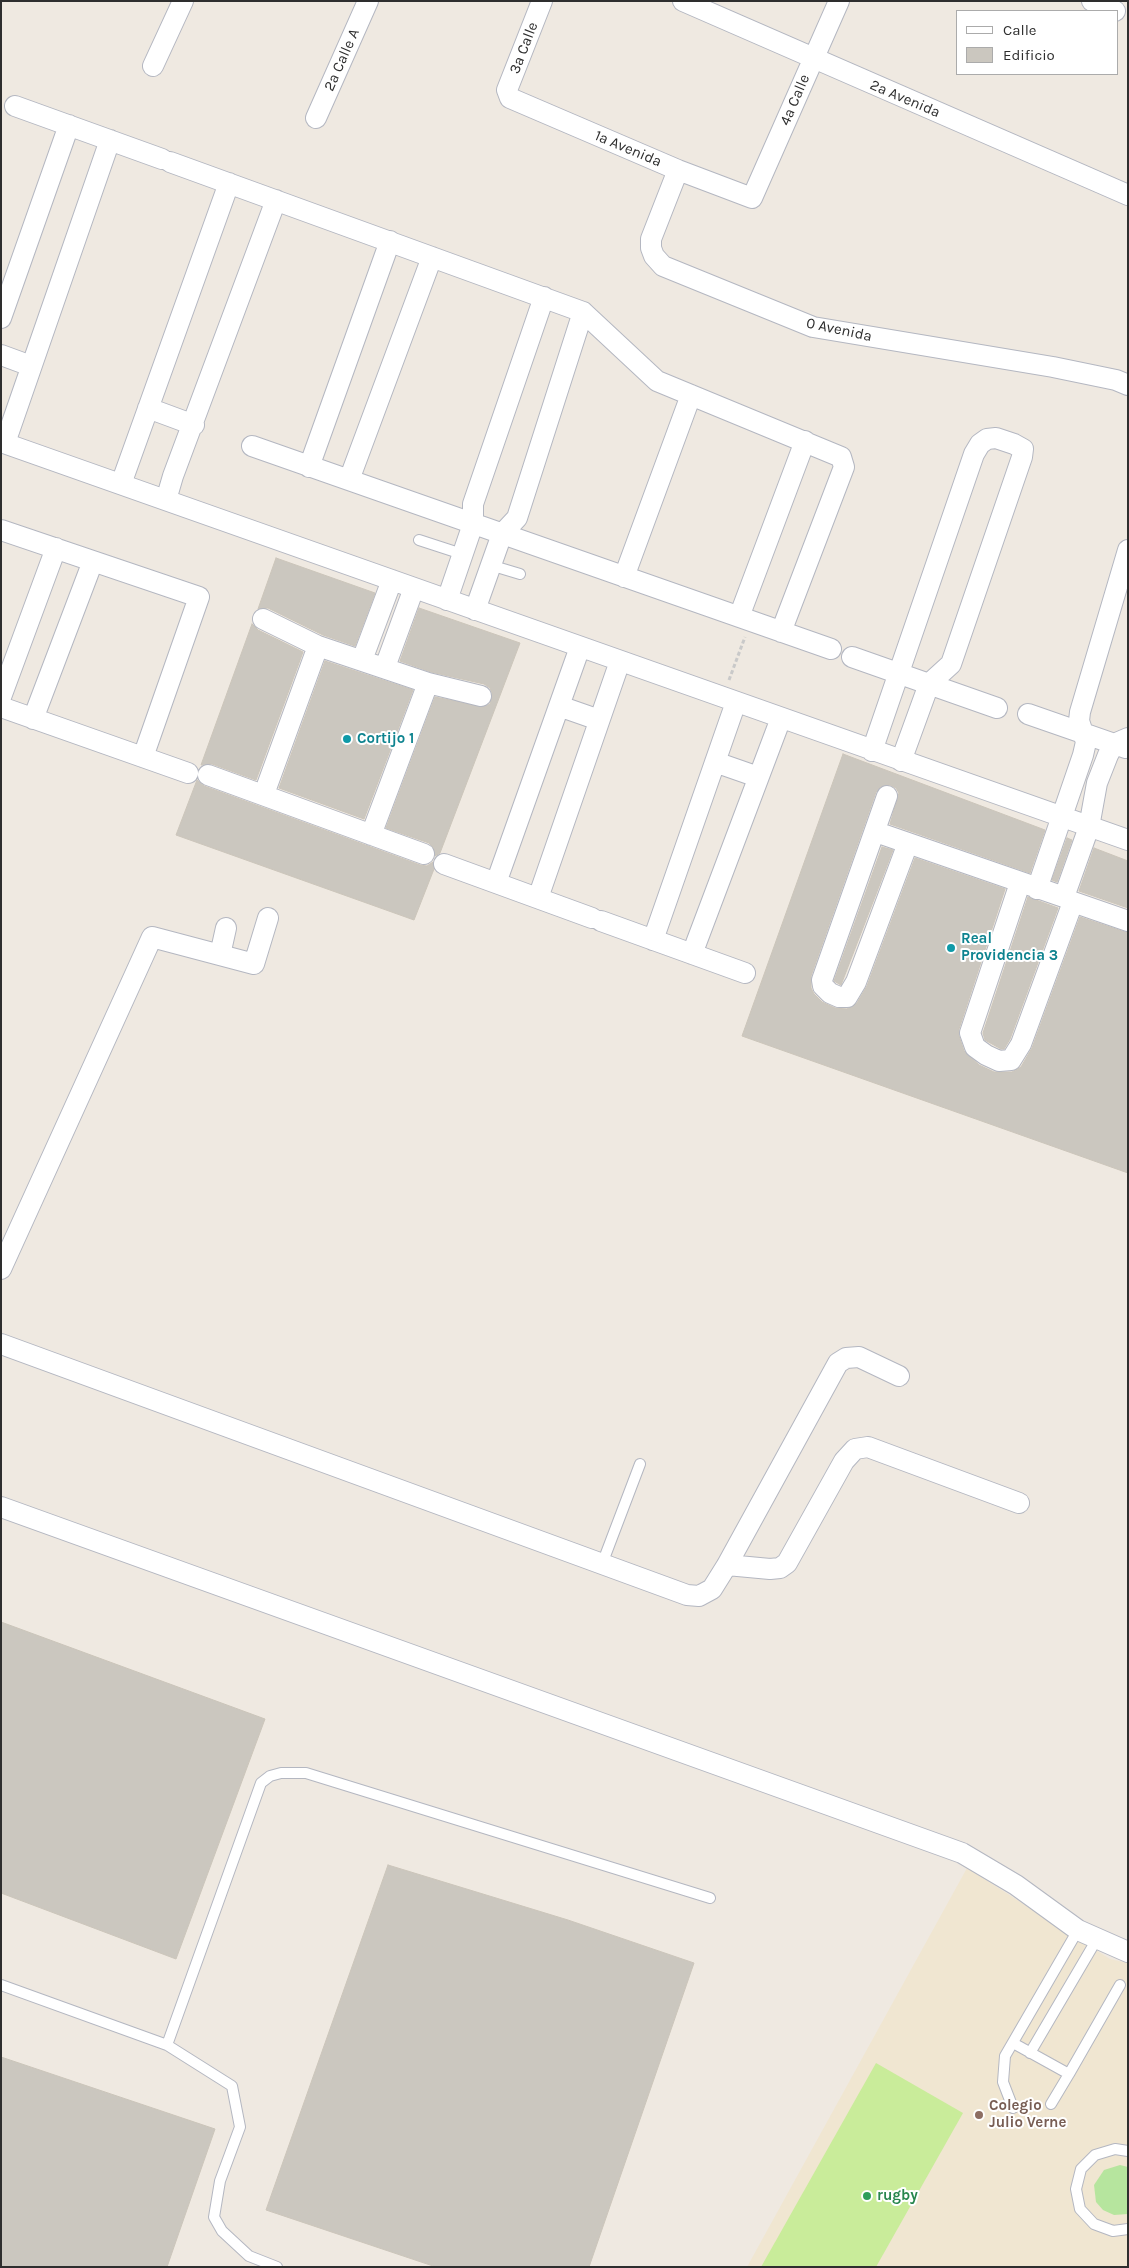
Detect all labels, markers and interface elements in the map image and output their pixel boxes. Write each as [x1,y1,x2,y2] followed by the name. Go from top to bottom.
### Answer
[956,10,1119,75] legend
[506,19,542,77] street label: 3a Calle
[1003,21,1037,39] text: Calle
[320,26,364,94] street label: 2a Calle A
[1003,46,1055,64] text: Edificio
[776,72,814,128] street label: 4a Calle
[867,76,943,122] street label: 2a Avenida
[592,127,664,171] street label: 1a Avenida
[805,314,873,346] street label: 0 Avenida
[357,730,414,748] place label: Cortijo 1
[341,733,353,745] marker: Cortijo 1
[961,930,1058,965] place label: Real Providencia 3
[945,942,957,954] marker: Real Providencia 3
[989,2097,1066,2132] place label: Colegio Julio Verne
[973,2109,985,2121] marker: Colegio Julio Verne
[877,2187,918,2205] place label: rugby
[861,2190,873,2202] marker: rugby

